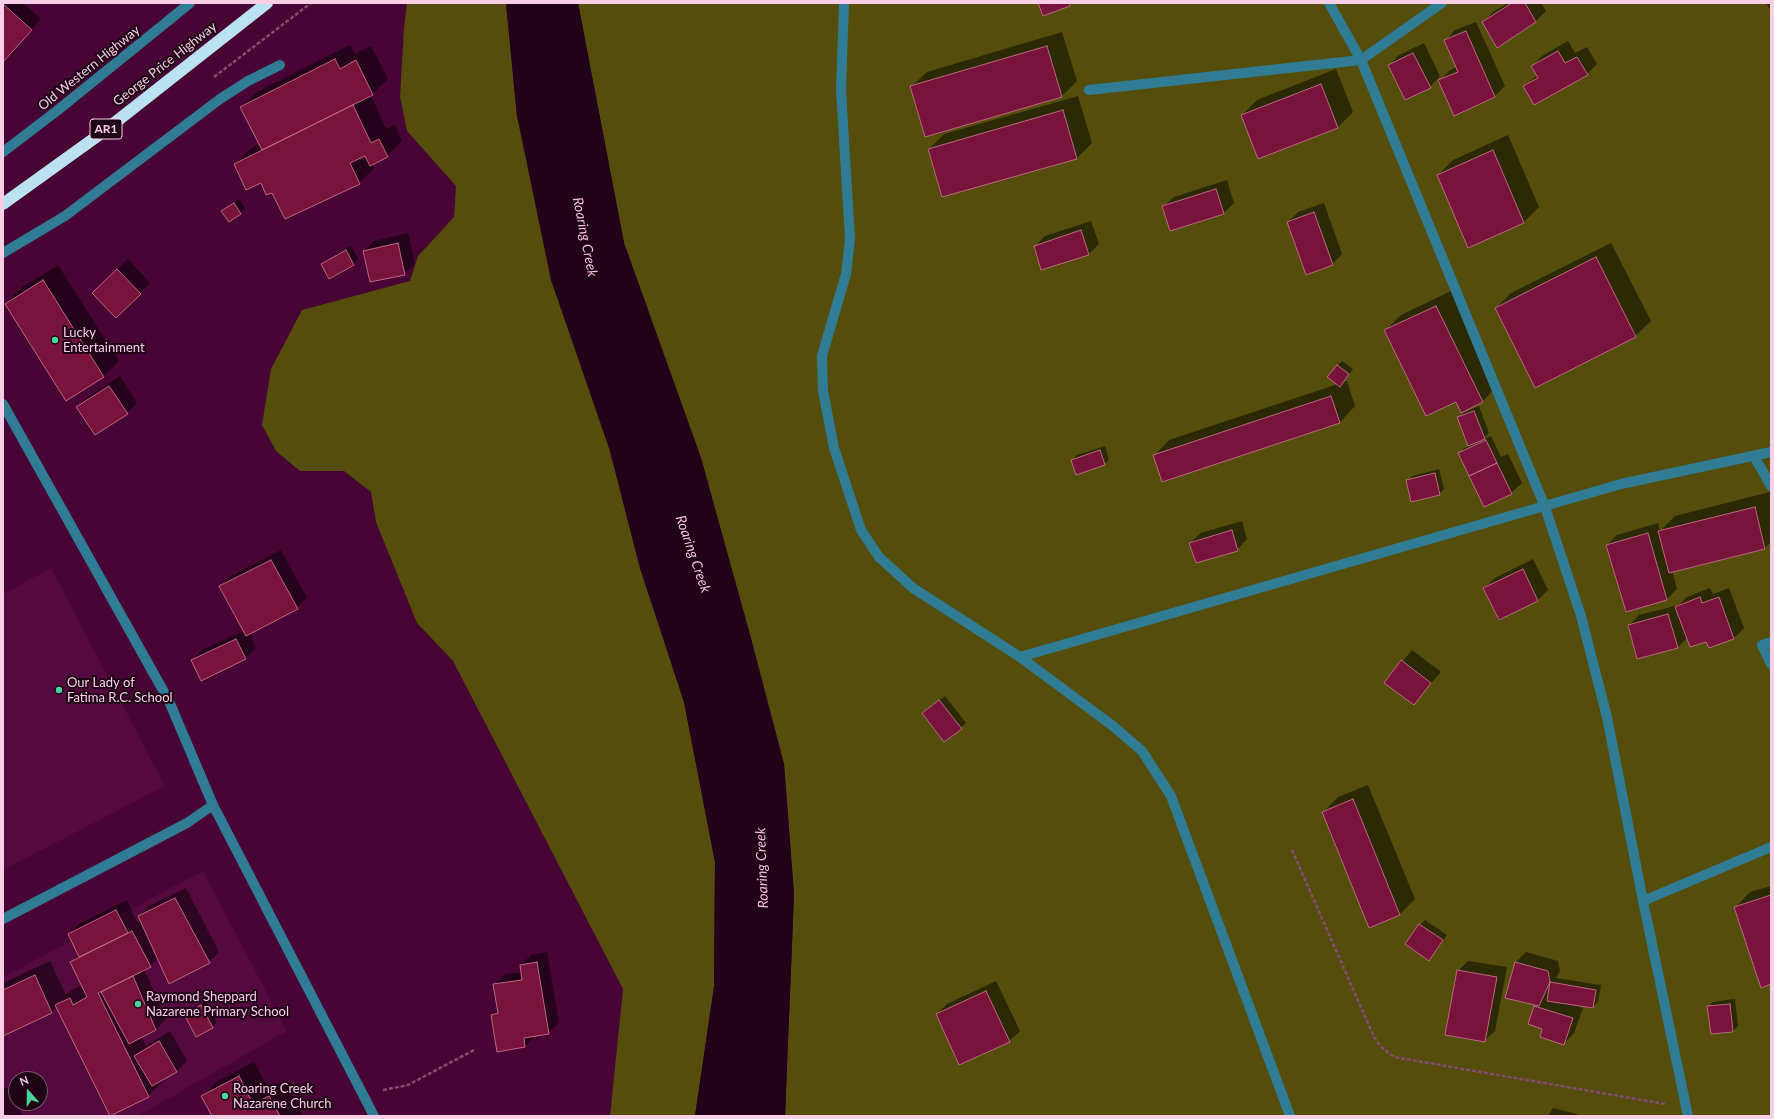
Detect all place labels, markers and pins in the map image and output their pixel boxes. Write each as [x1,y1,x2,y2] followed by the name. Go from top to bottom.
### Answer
[63,325,145,356] place label: Lucky Entertainment
[50,335,60,345] marker: Lucky Entertainment
[67,675,173,706] place label: Our Lady of Fatima R.C. School
[54,685,64,695] marker: Our Lady of Fatima R.C. School
[146,989,289,1020] place label: Raymond Sheppard Nazarene Primary School
[133,999,143,1009] marker: Raymond Sheppard Nazarene Primary School
[233,1081,331,1112] place label: Roaring Creek Nazarene Church
[220,1091,230,1101] marker: Roaring Creek Nazarene Church

